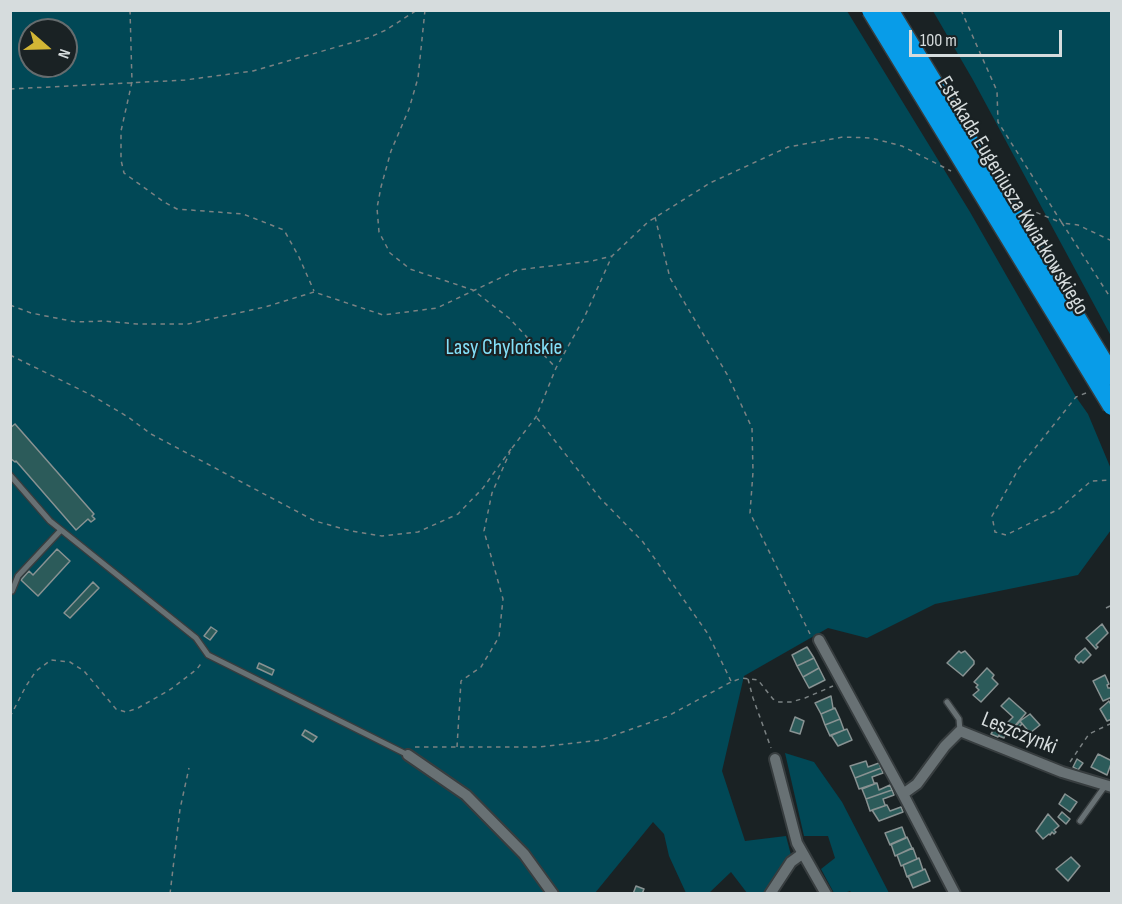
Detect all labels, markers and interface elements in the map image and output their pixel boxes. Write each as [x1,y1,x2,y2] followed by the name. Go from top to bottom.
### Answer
[18,18,78,78] north arrow
[912,18,1065,56] scale bar
[920,30,957,51] text: 100 m
[53,46,74,61] text: N
[930,72,1094,320] street label: Estakada Eugeniusza Kwiatkowskiego
[446,335,562,361] park label: Lasy Chylońskie
[977,707,1061,761] street label: Leszczynki

